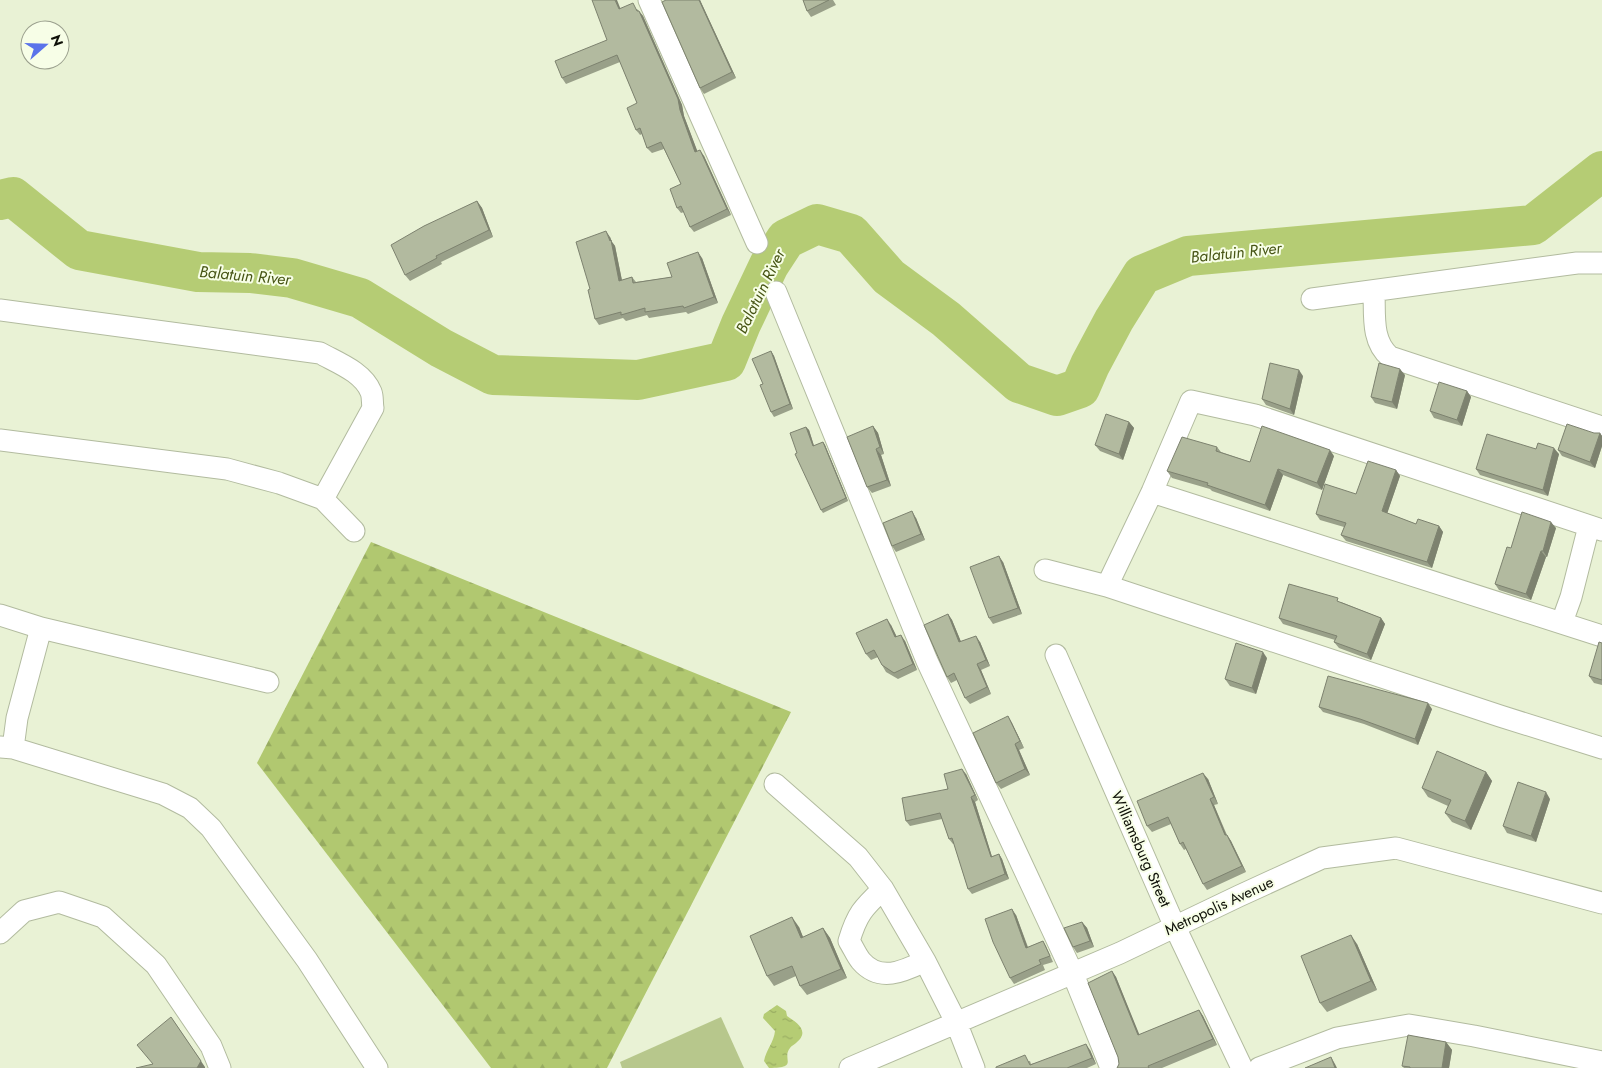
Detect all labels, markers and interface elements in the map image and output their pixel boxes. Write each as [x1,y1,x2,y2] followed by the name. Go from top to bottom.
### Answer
[20,20,70,70] north arrow
[46,32,69,49] text: N
[1189,236,1284,269] water label: Balatuin River
[730,244,792,337] water label: Balatuin River
[198,260,293,291] water label: Balatuin River
[1106,788,1177,911] street label: Williamsburg Street
[1161,871,1277,941] street label: Metropolis Avenue

